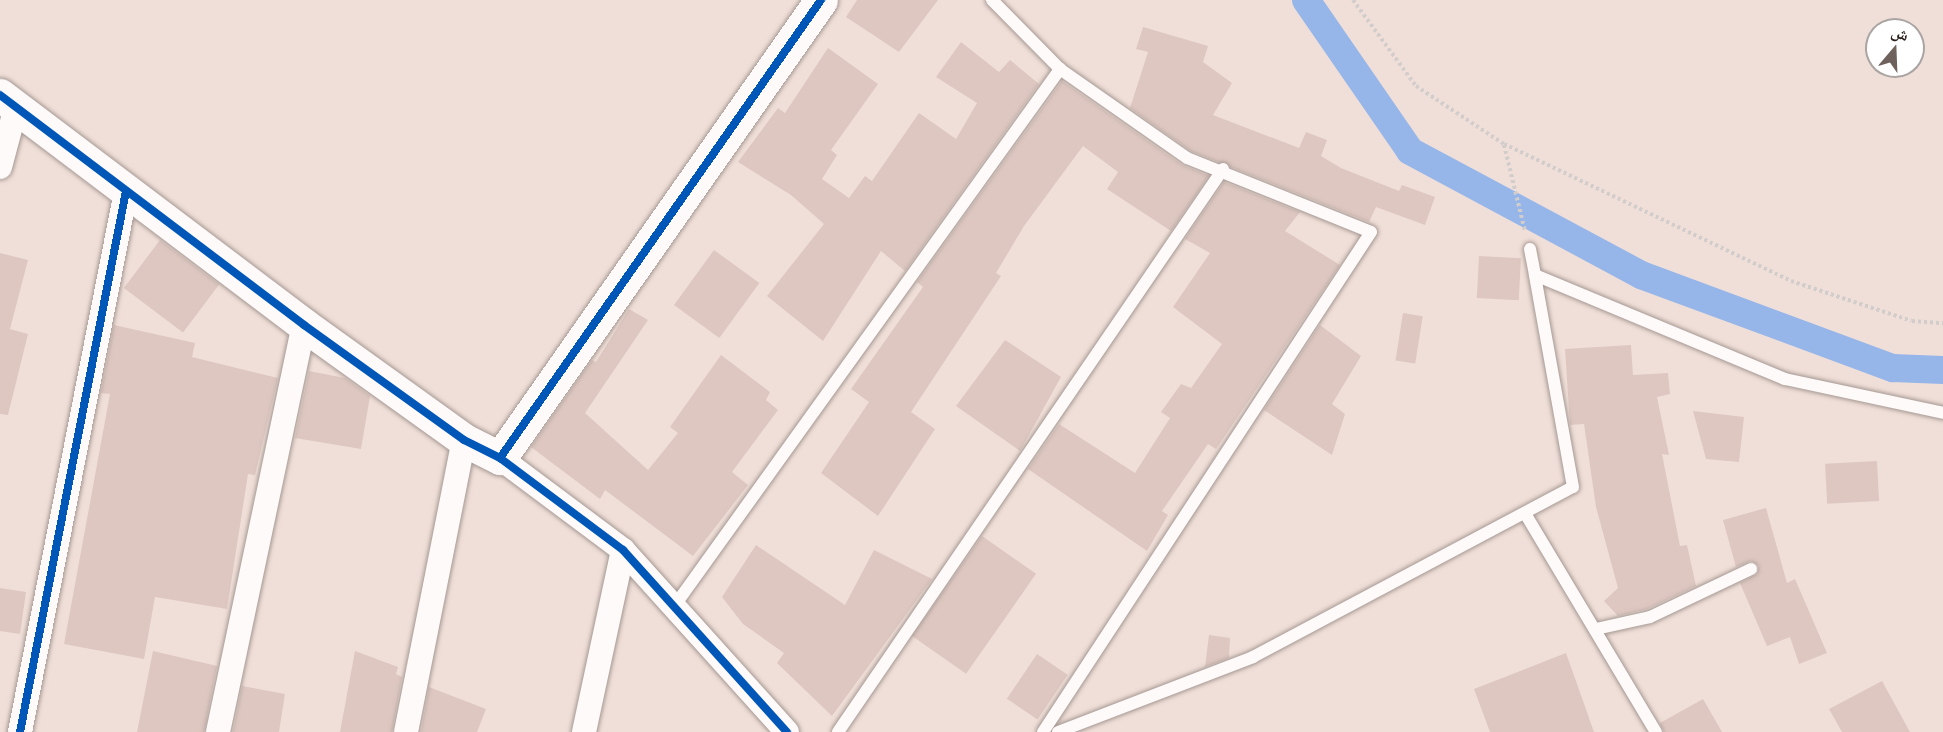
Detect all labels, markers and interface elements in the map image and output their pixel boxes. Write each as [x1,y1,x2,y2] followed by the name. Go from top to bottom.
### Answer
[1865,18,1925,78] north arrow
[1889,21,1911,45] text: ش

